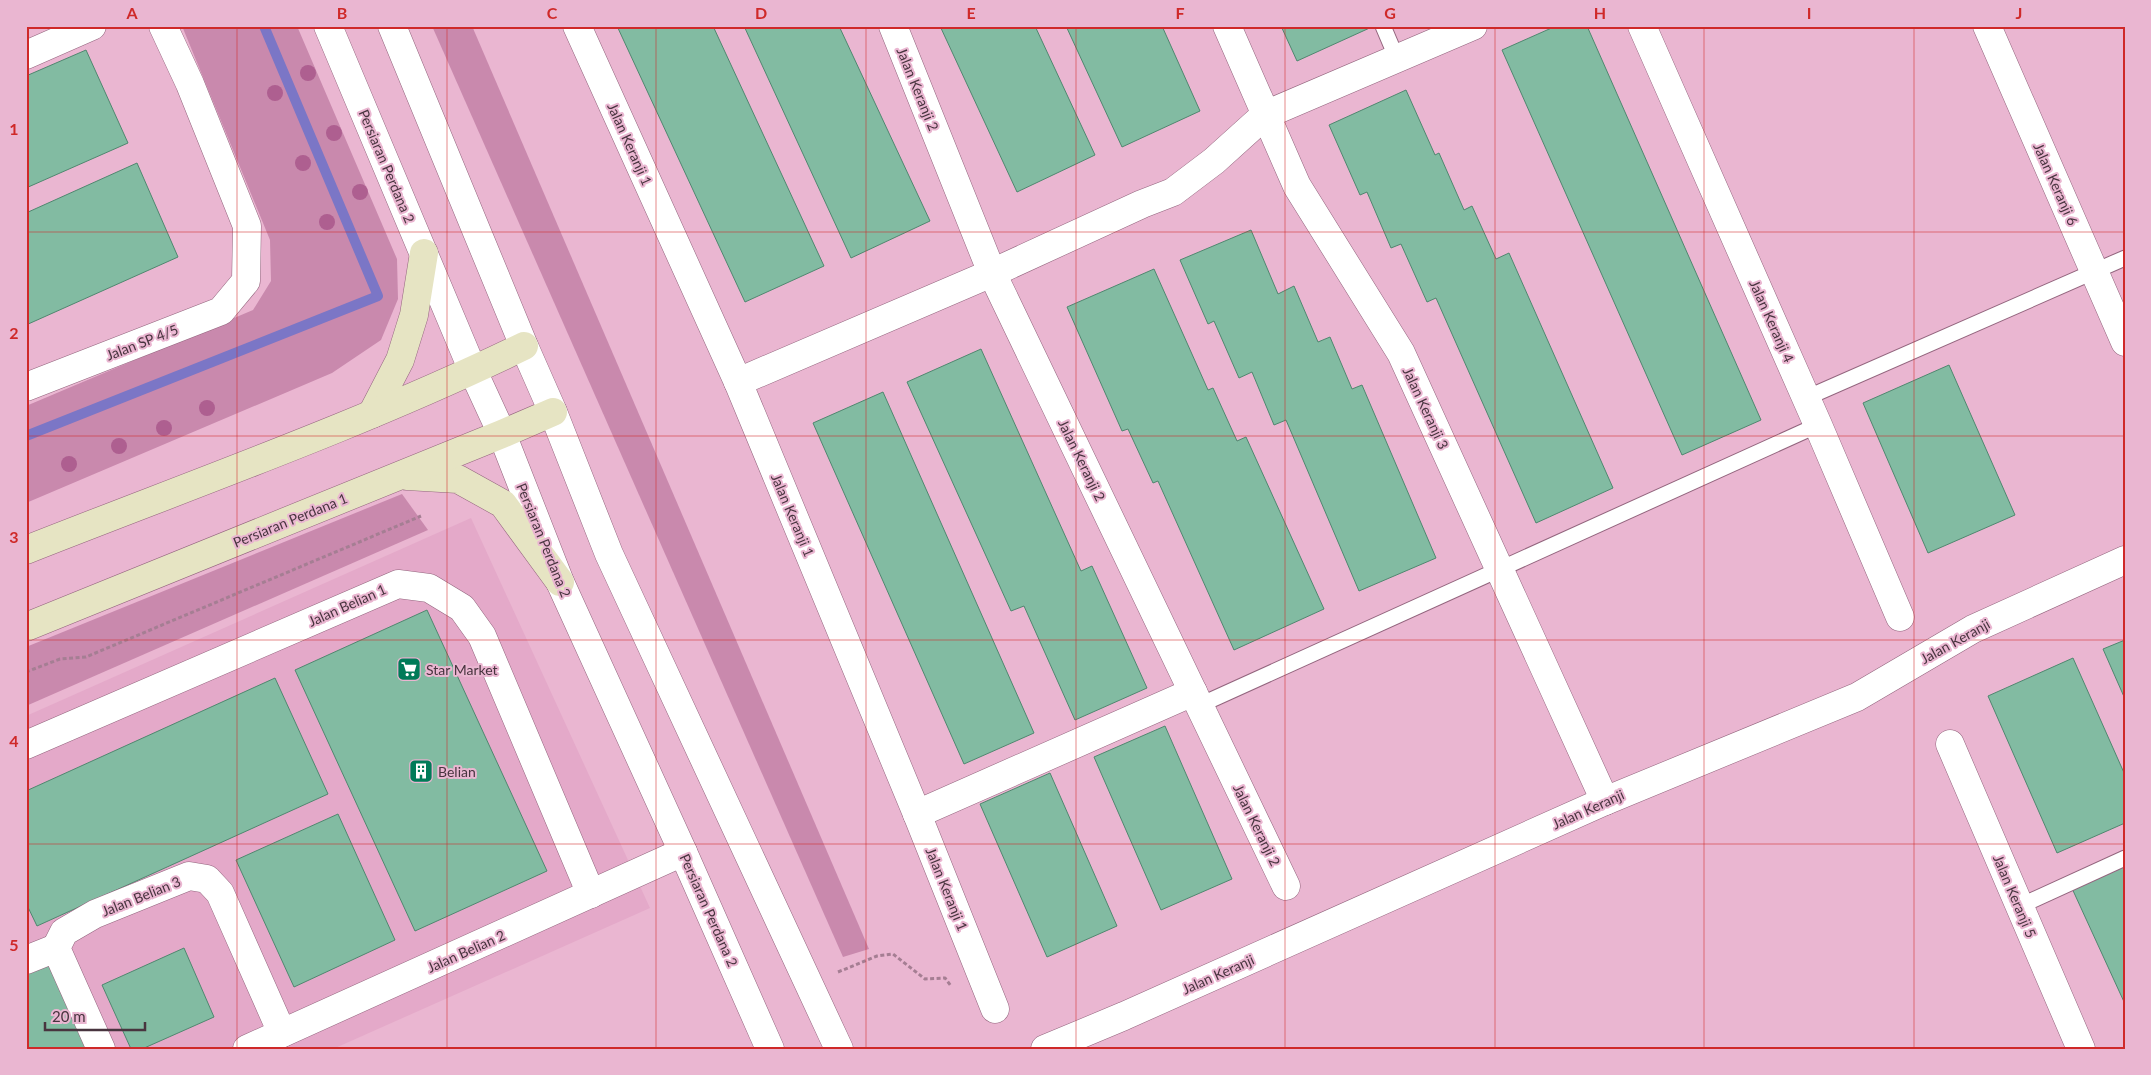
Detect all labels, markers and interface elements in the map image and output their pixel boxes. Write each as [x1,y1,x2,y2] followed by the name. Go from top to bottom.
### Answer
[125,3,138,22] text: A
[337,3,347,22] text: B
[547,3,558,22] text: C
[755,3,767,22] text: D
[966,3,976,22] text: E
[1175,3,1185,22] text: F
[1384,3,1396,22] text: G
[1594,3,1606,22] text: H
[1807,3,1811,22] text: I
[2016,3,2022,22] text: J
[894,45,942,133] street label: Jalan Keranji 2
[604,100,656,188] street label: Jalan Keranji 1
[355,107,419,225] street label: Persiaran Perdana 2
[9,119,19,138] text: 1
[2030,140,2082,228] street label: Jalan Keranji 6
[1746,277,1798,365] street label: Jalan Keranji 4
[103,320,181,364] street label: Jalan SP 4/5
[9,323,19,342] text: 2
[1400,364,1452,452] street label: Jalan Keranji 3
[1055,416,1109,504] street label: Jalan Keranji 2
[768,471,818,559] street label: Jalan Keranji 1
[513,480,575,600] street label: Persiaran Perdana 2
[230,489,350,551] street label: Persiaran Perdana 1
[9,527,19,546] text: 3
[305,580,389,630] street label: Jalan Belian 1
[1917,615,1993,667] street label: Jalan Keranji
[396,656,422,682] supermarket icon: Star Market
[426,661,498,678] place label: Star Market
[9,731,19,750] text: 4
[408,758,434,784] building icon: Belian
[438,763,476,780] place label: Belian
[1230,781,1284,869] street label: Jalan Keranji 2
[1549,786,1627,832] street label: Jalan Keranji
[923,845,971,933] street label: Jalan Keranji 1
[676,851,742,969] street label: Persiaran Perdana 2
[1990,852,2040,940] street label: Jalan Keranji 5
[99,872,183,920] street label: Jalan Belian 3
[424,926,508,976] street label: Jalan Belian 2
[9,935,19,954] text: 5
[1179,951,1257,997] street label: Jalan Keranji
[45,1000,145,1032] scale bar
[52,1007,86,1025] text: 20 m

